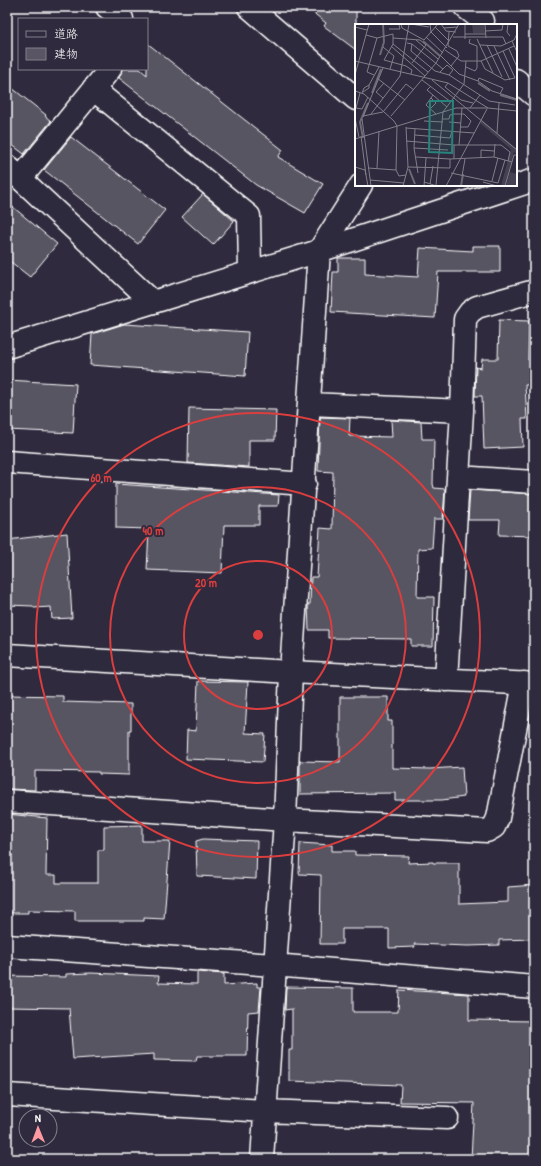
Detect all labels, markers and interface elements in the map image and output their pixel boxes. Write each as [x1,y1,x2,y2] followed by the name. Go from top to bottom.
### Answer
[18,18,148,70] legend
[355,24,517,186] inset map
[54,25,78,42] text: 道路
[54,45,78,62] text: 建物
[90,469,112,486] text: 60 m
[143,522,163,539] text: 40 m
[195,574,217,591] text: 20 m
[251,628,265,642] centre of rings
[18,1108,58,1148] north arrow
[35,1111,41,1125] text: N

